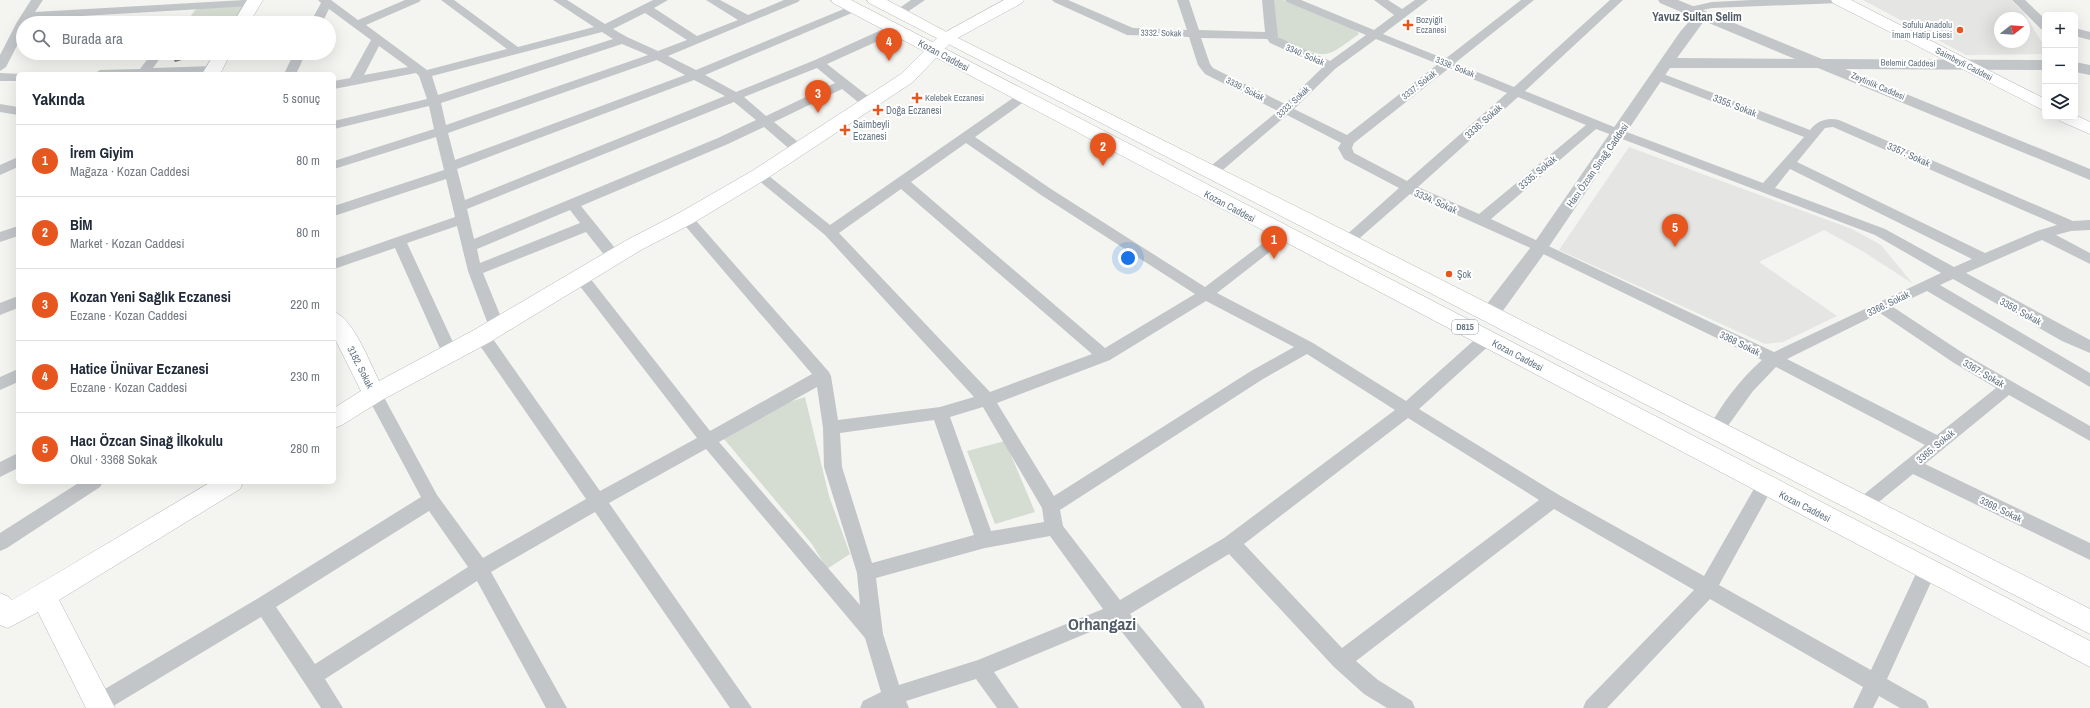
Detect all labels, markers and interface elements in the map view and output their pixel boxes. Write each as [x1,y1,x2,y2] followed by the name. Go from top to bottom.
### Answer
[1652,9,1742,25] district label: Yavuz Sultan Selim
[1994,12,2030,48] north arrow
[2042,12,2078,120] map controls
[2042,12,2078,48] button: +
[1416,14,1446,36] place label: Bozyiğit Eczanesi
[16,16,336,60] search box
[1892,19,1952,41] place label: Sofulu Anadolu İmam Hatip Lisesi
[1403,20,1413,30] marker: Bozyiğit Eczanesi
[1955,25,1965,35] marker: Sofulu Anadolu İmam Hatip Lisesi
[30,27,52,49] icon: search
[1140,27,1182,39] street label: 3332. Sokak
[62,28,123,49] text: Burada ara
[876,28,902,61] pin: 4
[916,37,972,74] street label: Kozan Caddesi
[1284,41,1327,69] street label: 3340. Sokak
[1933,44,1995,84] street label: Saimbeyli Caddesi
[2042,48,2078,84] button: −
[1434,54,1477,80] street label: 3338. Sokak
[1880,57,1936,69] street label: Belemir Caddesi
[1399,67,1439,102] street label: 3337. Sokak
[1849,69,1907,103] street label: Zeytinlik Caddesi
[1224,74,1266,104] street label: 3339. Sokak
[805,80,831,113] pin: 3
[1274,83,1312,120] street label: 3333. Sokak
[2042,84,2078,120] button: layers
[32,87,85,110] text: Yakında
[283,90,320,107] text: 5 sonuç
[1711,91,1759,120] street label: 3355. Sokak
[925,92,984,104] place label: Kelebek Eczanesi
[912,93,922,103] marker: Kelebek Eczanesi
[1462,101,1505,141] street label: 3336. Sokak
[886,104,942,117] place label: Doğa Eczanesi
[873,105,883,115] marker: Doğa Eczanesi
[853,118,889,143] place label: Saimbeyli Eczanesi
[1564,121,1631,210] street label: Hacı Özcan Sinağ Caddesi
[840,125,850,135] marker: Saimbeyli Eczanesi
[1090,133,1116,166] pin: 2
[1885,139,1933,170] street label: 3357. Sokak
[70,142,134,163] text: İrem Giyim
[42,152,48,169] text: 1
[296,152,320,169] text: 80 m
[1516,152,1560,192] street label: 3335. Sokak
[70,163,190,180] text: Mağaza · Kozan Caddesi
[1412,186,1460,217] street label: 3334. Sokak
[1202,188,1258,225] street label: Kozan Caddesi
[70,214,93,235] text: BİM
[1662,214,1688,247] pin: 5
[42,224,48,241] text: 2
[296,224,320,241] text: 80 m
[1261,226,1287,259] pin: 1
[70,235,184,252] text: Market · Kozan Caddesi
[1118,248,1138,268] your location
[1457,268,1472,281] place label: Şok
[1444,269,1454,279] marker: Şok
[70,286,231,307] text: Kozan Yeni Sağlık Eczanesi
[1865,287,1912,319] street label: 3366. Sokak
[1998,295,2045,329] street label: 3359. Sokak
[42,296,48,313] text: 3
[290,296,320,313] text: 220 m
[70,307,187,324] text: Eczane · Kozan Caddesi
[1452,320,1478,334] road number: D815
[1717,328,1763,359] street label: 3368 Sokak
[1490,337,1546,374] street label: Kozan Caddesi
[344,344,377,391] street label: 3182. Sokak
[1961,356,2008,391] street label: 3367. Sokak
[70,358,209,379] text: Hatice Ünüvar Eczanesi
[42,368,48,385] text: 4
[290,368,320,385] text: 230 m
[70,379,187,396] text: Eczane · Kozan Caddesi
[1914,426,1958,466] street label: 3365. Sokak
[70,430,223,451] text: Hacı Özcan Sinağ İlkokulu
[42,440,48,457] text: 5
[290,440,320,457] text: 280 m
[70,451,157,468] text: Okul · 3368 Sokak
[1777,488,1833,525] street label: Kozan Caddesi
[1977,494,2025,526] street label: 3369. Sokak
[1068,612,1136,635] district label: Orhangazi

